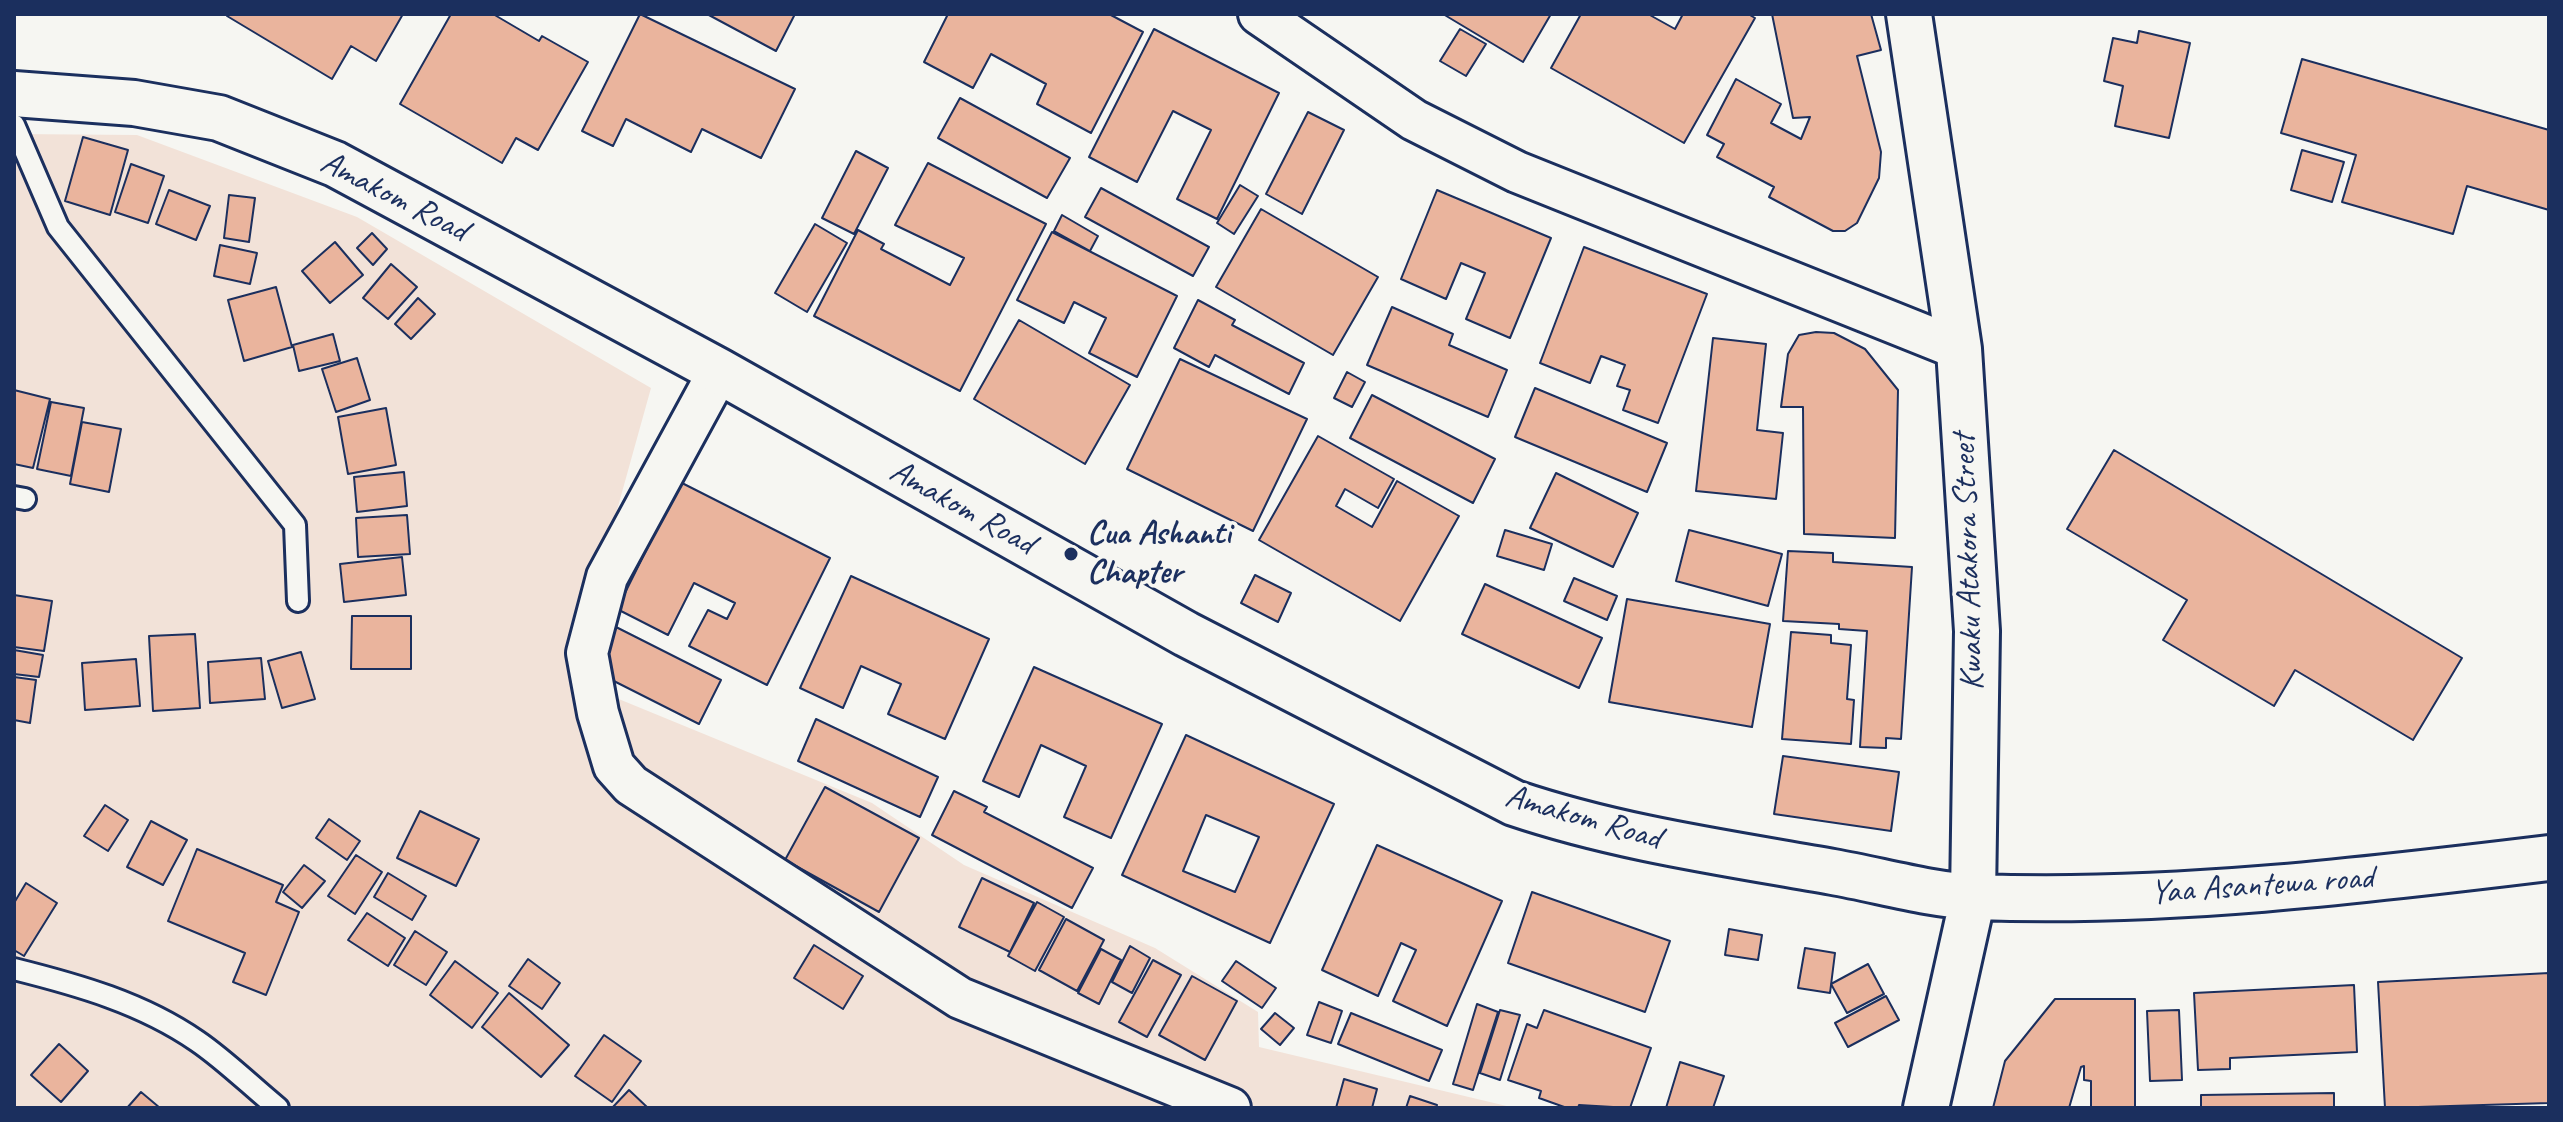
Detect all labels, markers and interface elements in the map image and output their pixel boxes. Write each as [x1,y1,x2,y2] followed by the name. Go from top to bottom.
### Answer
[314,143,474,251] street label: Amakom Road
[1944,433,1994,691] street label: Kwaku Atakora Street
[882,451,1042,565] street label: Amakom Road
[1087,514,1231,594] place label: Cua Ashanti Chapter
[1062,545,1080,563] marker: Cua Ashanti Chapter
[1501,776,1665,860] street label: Amakom Road
[2149,858,2375,914] street label: Yaa Asantewa road

